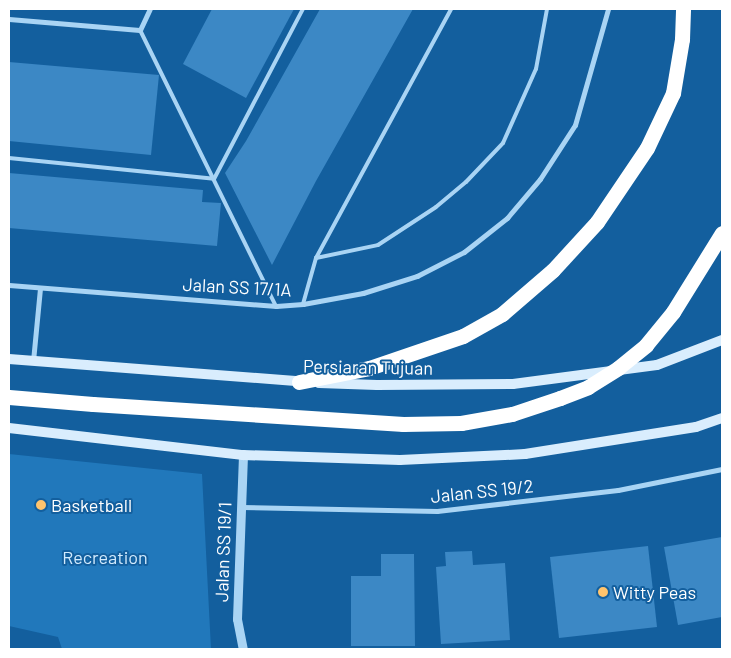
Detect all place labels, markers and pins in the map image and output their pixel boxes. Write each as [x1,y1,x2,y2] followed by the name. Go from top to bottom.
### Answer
[51,494,132,516] place label: Basketball
[35,499,47,511] marker: Basketball
[613,581,696,603] place label: Witty Peas
[597,586,609,598] marker: Witty Peas

